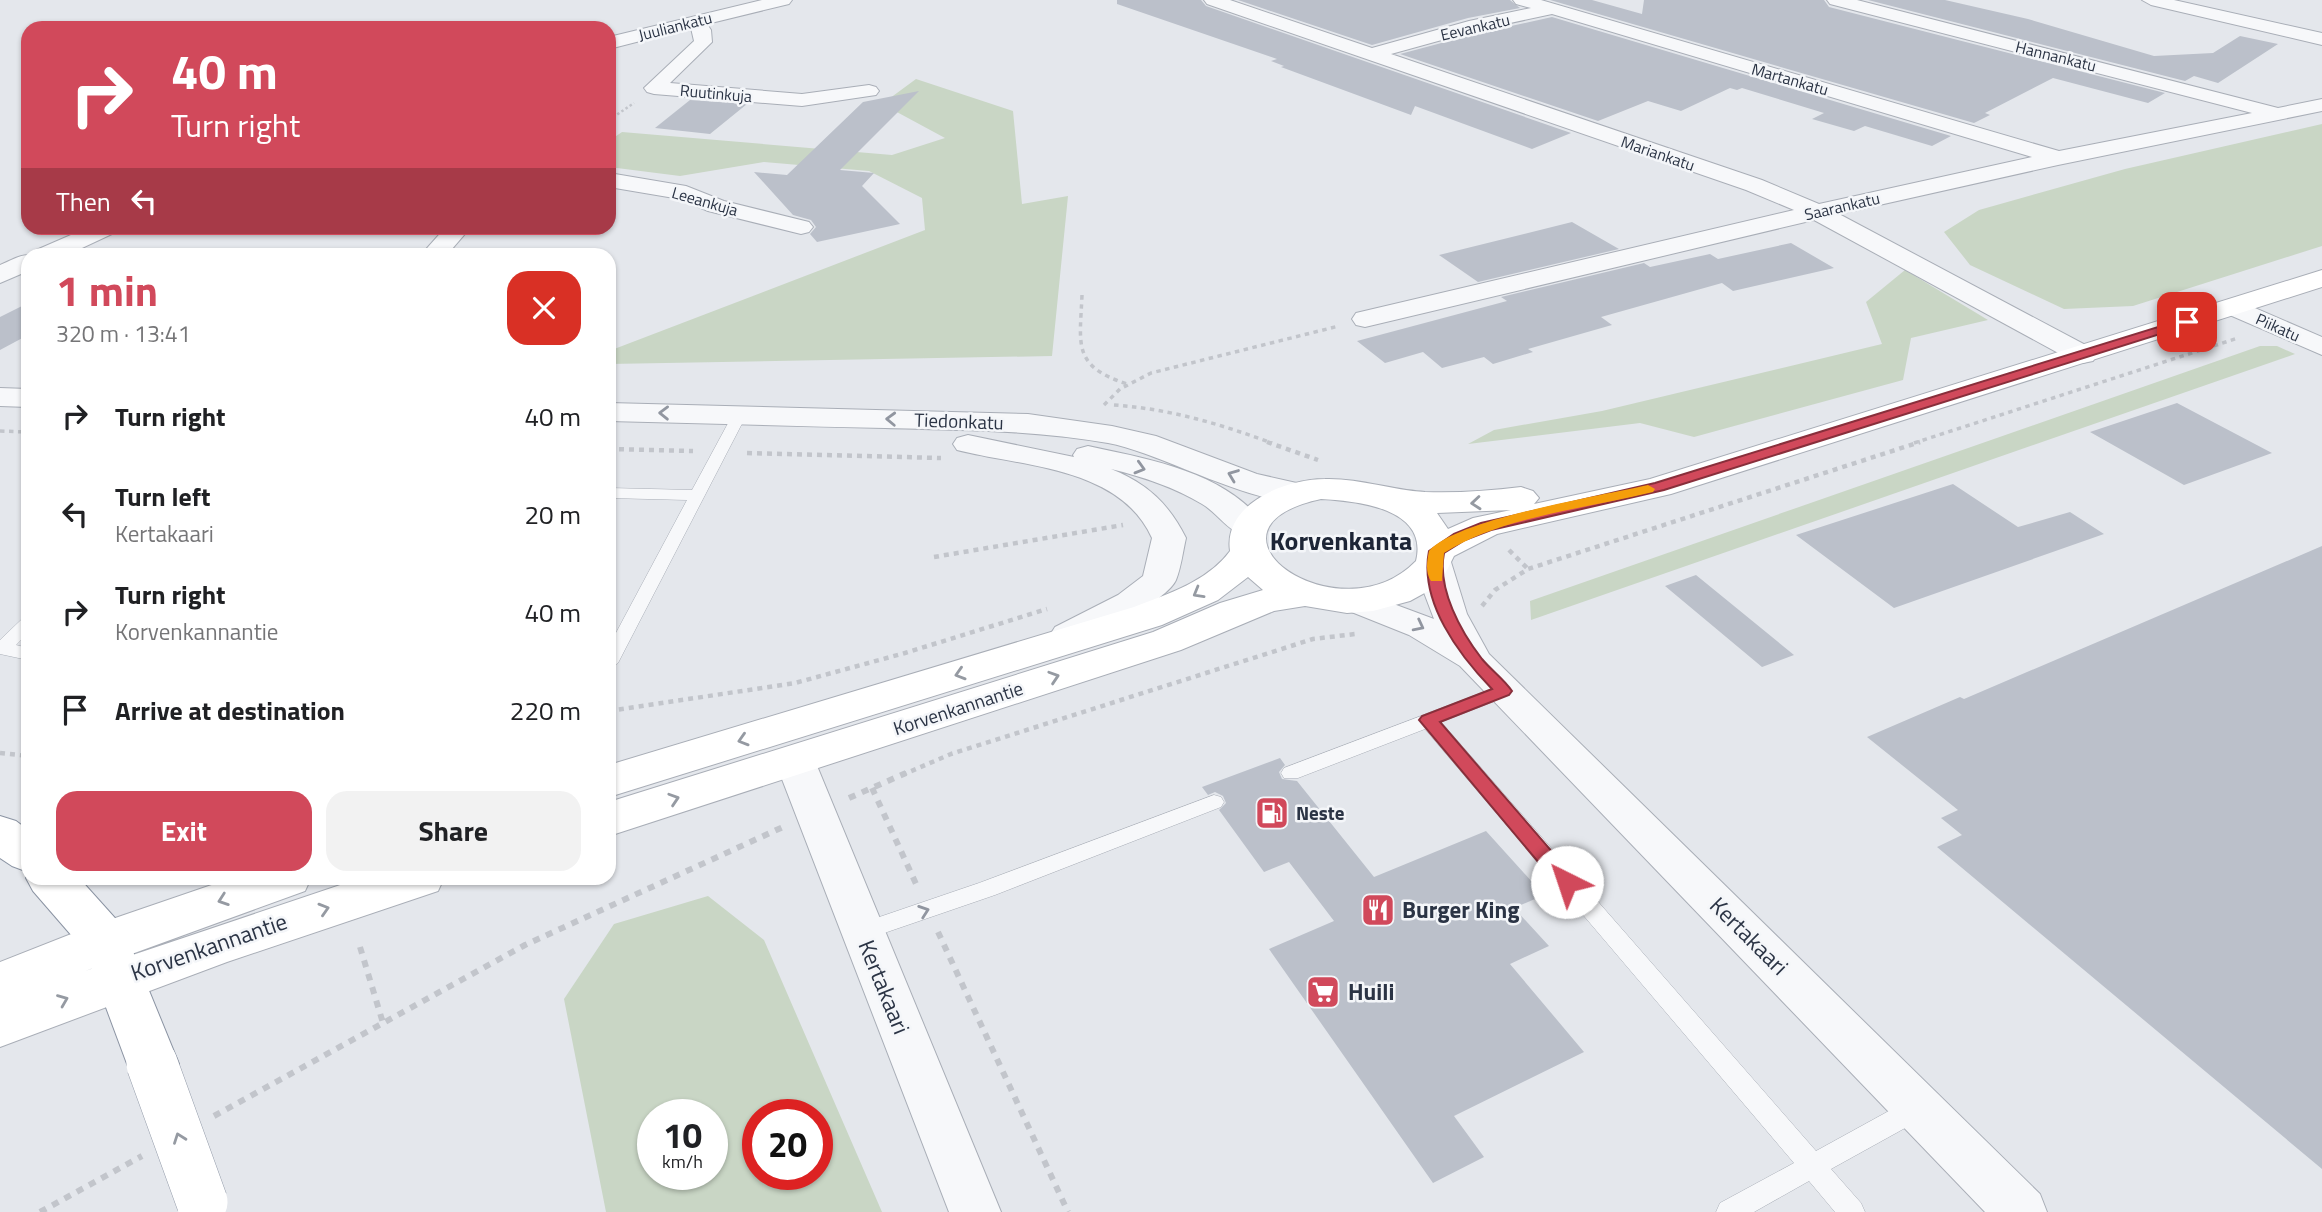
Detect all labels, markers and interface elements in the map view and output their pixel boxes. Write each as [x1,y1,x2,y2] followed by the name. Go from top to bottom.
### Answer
[636,5,714,47] street label: Juuliankatu
[1438,7,1512,47] street label: Eevankatu
[171,33,278,108] text: 40 m
[2013,34,2099,78] street label: Hannankatu
[56,49,147,140] icon: right
[1749,57,1831,101] street label: Martankatu
[679,78,753,108] street label: Ruutinkuja
[171,101,300,149] text: Turn right
[1618,129,1698,177] street label: Mariankatu
[669,180,741,222] street label: Leeankuja
[56,182,111,221] text: Then
[125,182,163,220] icon: left
[1802,186,1882,226] street label: Saarankatu
[56,258,158,322] text: 1 min
[507,271,581,345] button: close
[2157,292,2217,352] pin
[2168,303,2206,341] icon: arrive
[2252,307,2304,347] street label: Piikatu
[56,316,191,351] text: 320 m · 13:41
[56,397,94,435] icon: right
[115,397,226,436] text: Turn right
[524,397,581,436] text: 40 m
[914,404,1004,437] street label: Tiedonkatu
[658,405,668,421] one-way arrow
[885,411,896,427] one-way arrow
[1134,459,1146,474] one-way arrow
[1228,470,1240,484] one-way arrow
[115,477,210,516] text: Turn left
[56,495,94,533] icon: left
[524,495,581,534] text: 20 m
[1471,495,1482,510] one-way arrow
[115,516,214,551] text: Kertakaari
[1270,521,1412,560] district label: Korvenkanta
[115,575,226,614] text: Turn right
[1193,585,1206,598] one-way arrow
[56,593,94,631] icon: right
[524,593,581,632] text: 40 m
[115,614,278,649] text: Korvenkannantie
[1411,618,1424,632] one-way arrow
[955,666,967,681] one-way arrow
[1047,671,1060,685] one-way arrow
[889,673,1027,742] street label: Korvenkannantie
[56,691,94,729] icon: arrive
[115,691,345,730] text: Arrive at destination
[510,691,581,730] text: 220 m
[737,732,749,747] one-way arrow
[56,791,312,871] button: Exit
[326,791,581,871] button: Share
[667,793,680,807] one-way arrow
[1253,794,1291,832] fuel station icon: Neste
[1296,798,1345,827] place label: Neste
[1530,845,1604,919] position arrow
[1702,888,1797,983] street label: Kertakaari
[1359,891,1397,929] restaurant icon: Burger King
[218,892,230,906] one-way arrow
[1402,892,1519,927] place label: Burger King
[318,902,330,917] one-way arrow
[126,903,292,990] street label: Korvenkannantie
[918,905,930,919] one-way arrow
[850,934,919,1039] street label: Kertakaari
[1304,973,1342,1011] supermarket icon: Huili
[1348,974,1394,1009] place label: Huili
[57,995,69,1009] one-way arrow
[742,1099,833,1190] speed limit sign: 20
[663,1108,702,1162] text: 10
[173,1132,187,1144] one-way arrow
[662,1148,703,1175] text: km/h

